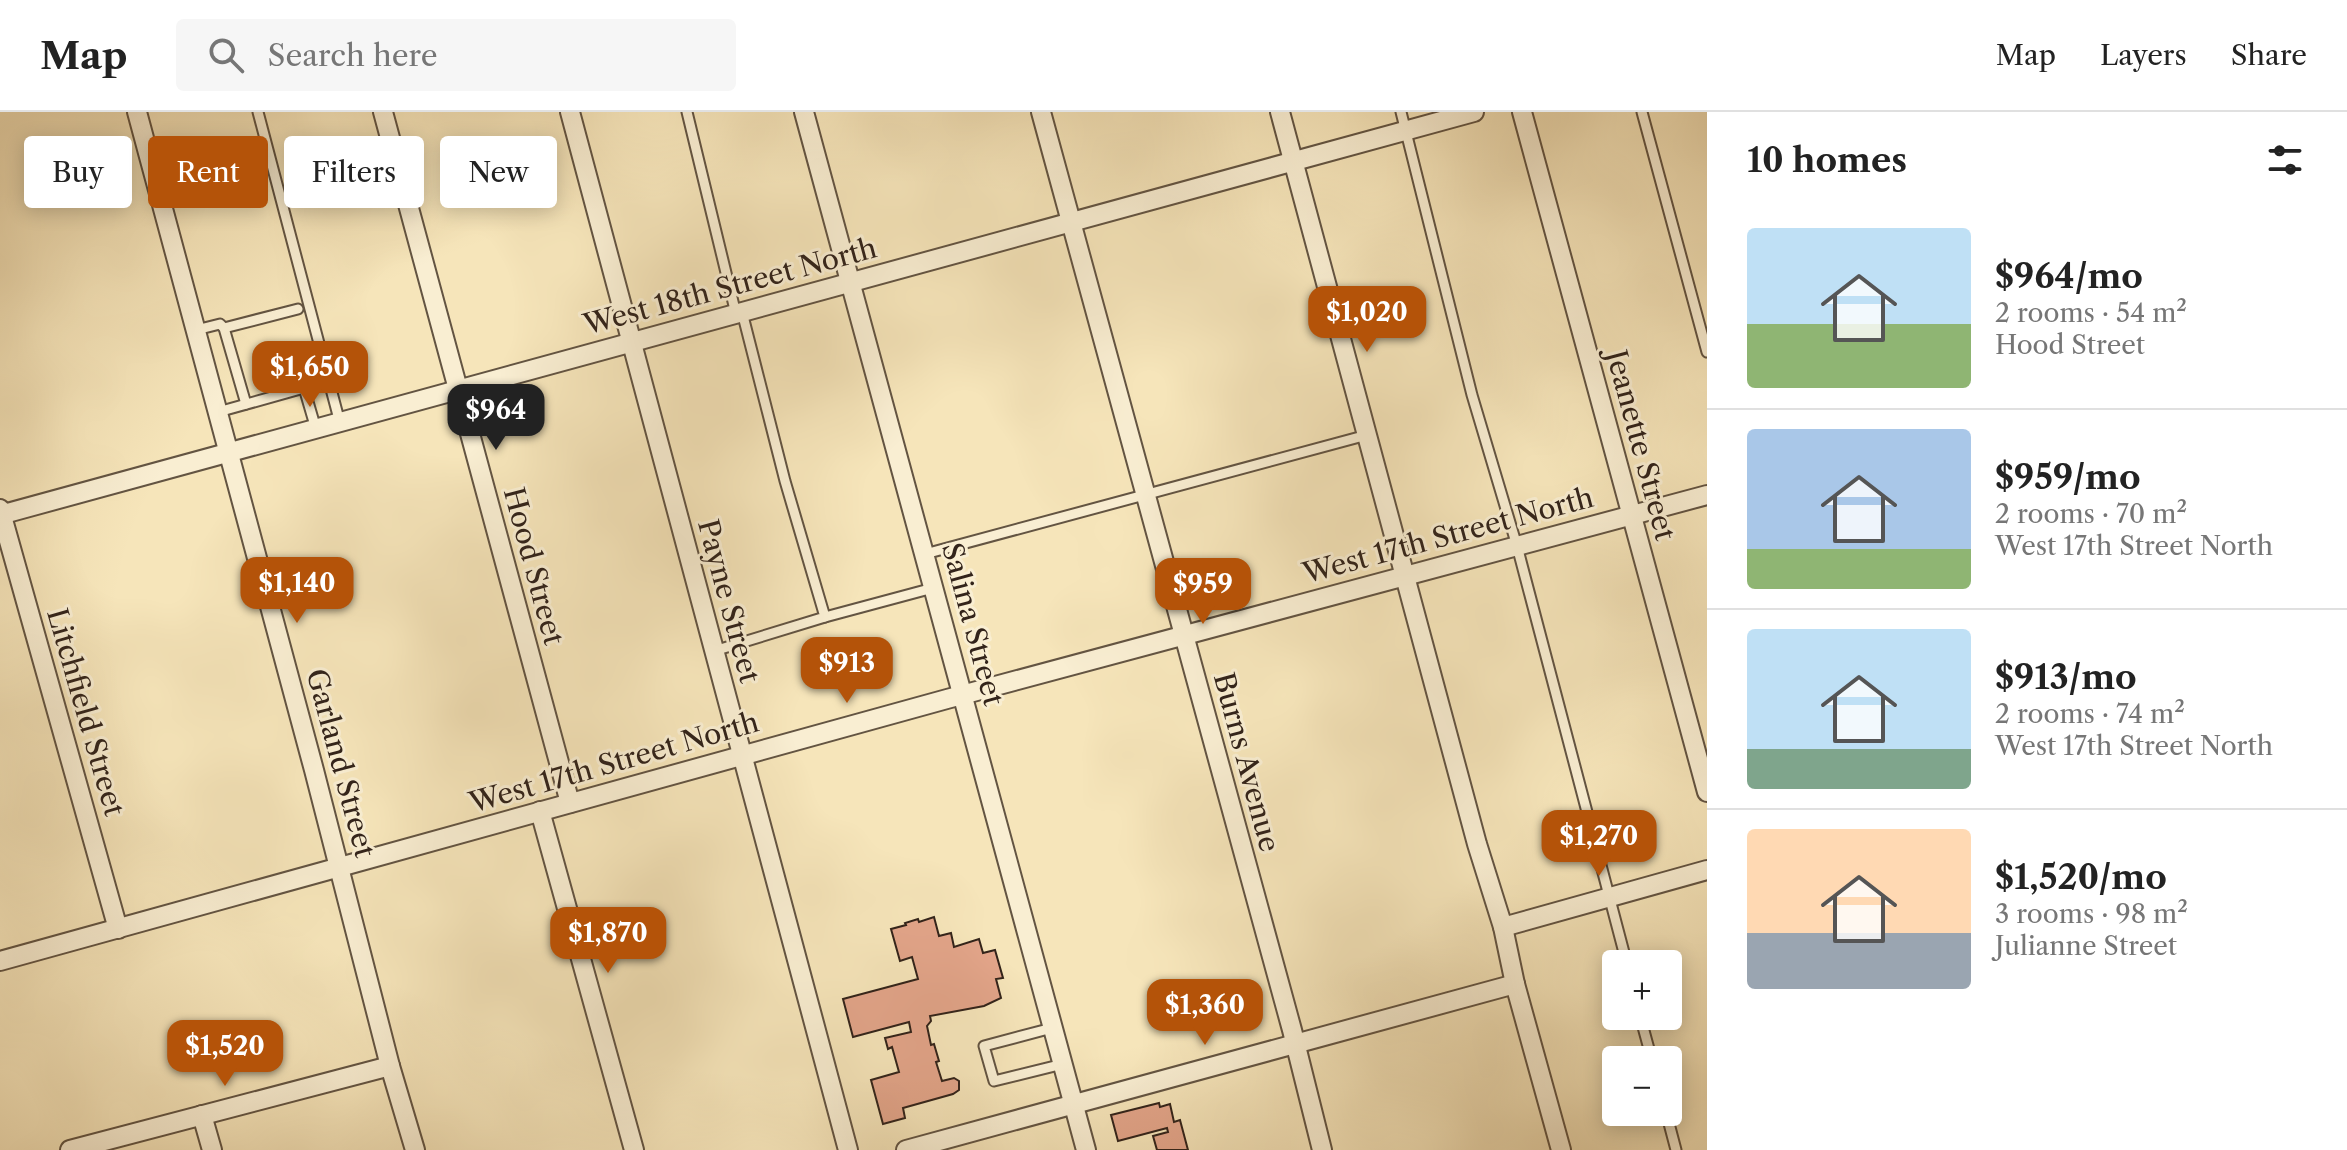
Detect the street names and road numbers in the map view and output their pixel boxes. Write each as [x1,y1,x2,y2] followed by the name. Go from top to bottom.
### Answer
[579,230,880,342] street label: West 18th Street North
[1598,342,1683,544] street label: Jeanette Street
[1298,480,1597,590] street label: West 17th Street North
[497,484,571,648] street label: Hood Street
[691,516,767,687] street label: Payne Street
[935,539,1011,709] street label: Salina Street
[40,604,132,820] street label: Litchfield Street
[300,665,382,861] street label: Garland Street
[1207,669,1287,855] street label: Burns Avenue
[464,704,763,820] street label: West 17th Street North

